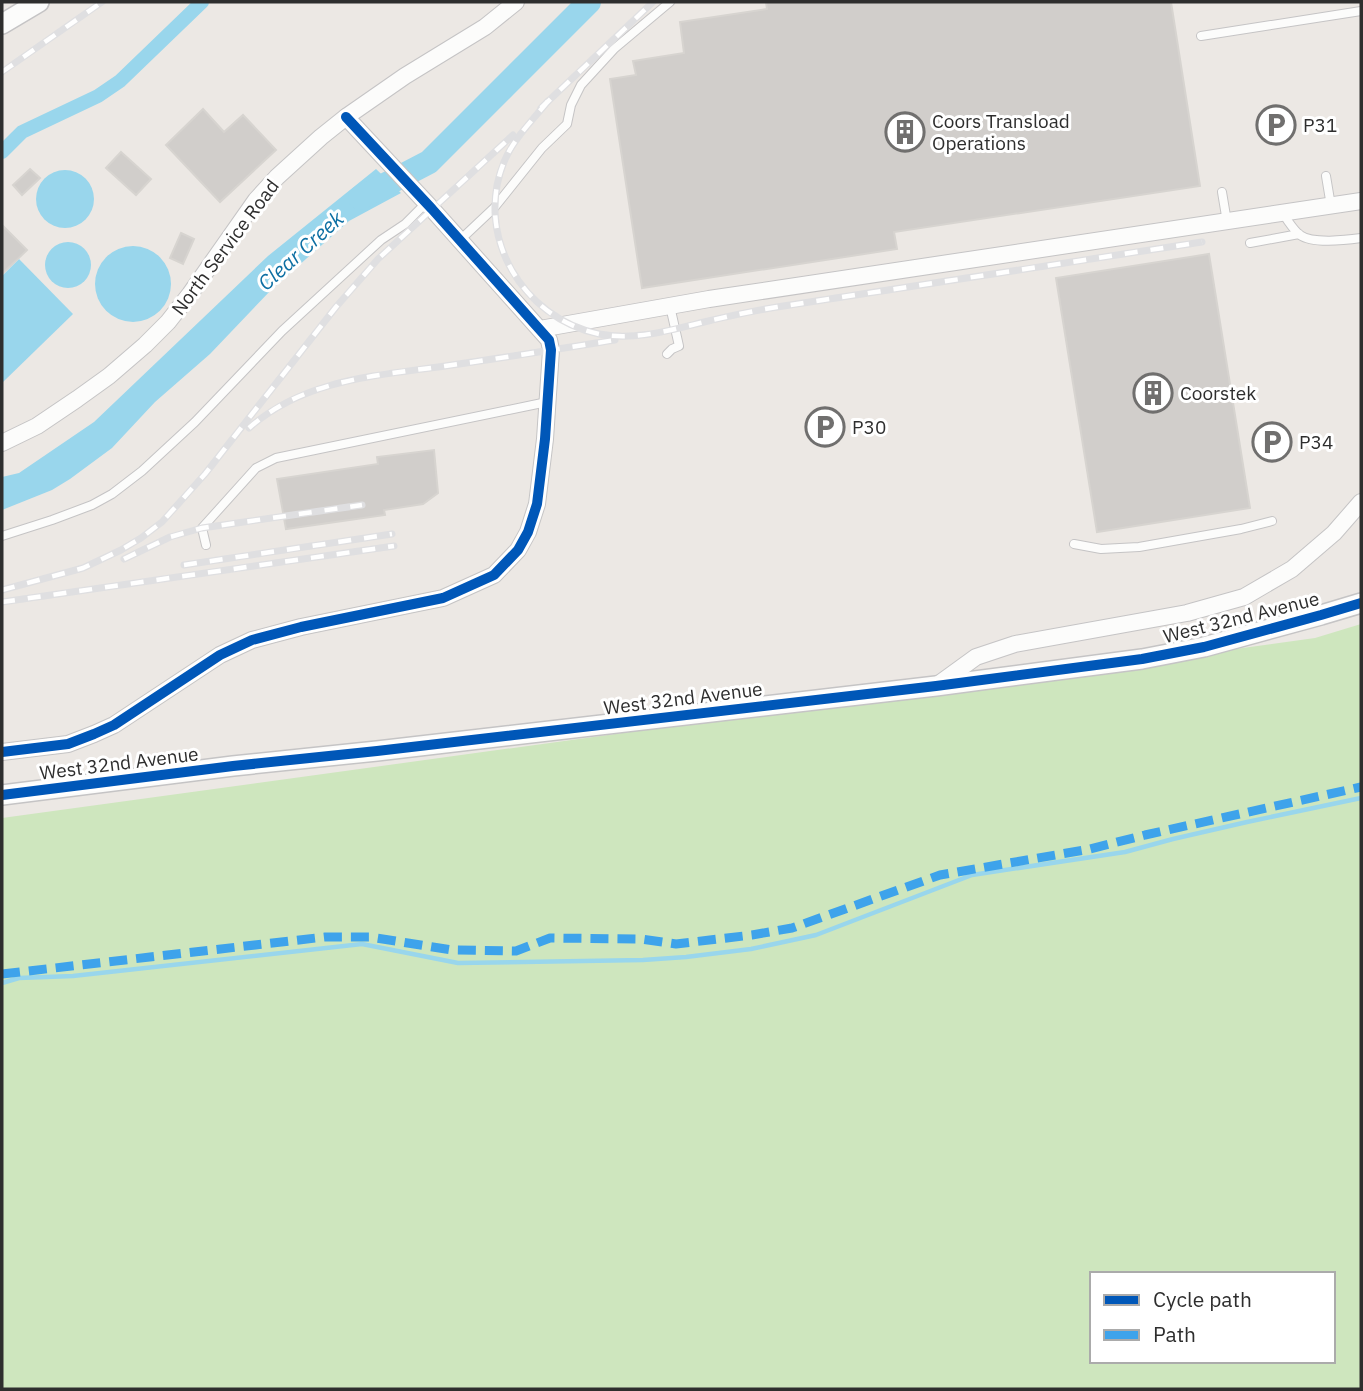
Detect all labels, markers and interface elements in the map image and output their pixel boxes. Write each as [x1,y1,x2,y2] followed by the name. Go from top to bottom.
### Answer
[1255,104,1297,146] parking icon: P31
[932,109,1070,155] place label: Coors Transload Operations
[884,111,926,153] building icon: Coors Transload Operations
[1303,113,1337,137] place label: P31
[166,174,284,320] street label: North Service Road
[251,204,350,296] water label: Clear Creek
[1132,372,1174,414] building icon: Coorstek
[1180,381,1256,405] place label: Coorstek
[804,406,846,448] parking icon: P30
[852,415,886,439] place label: P30
[1251,421,1293,463] parking icon: P34
[1299,430,1333,454] place label: P34
[1161,586,1321,648] street label: West 32nd Avenue
[602,676,764,720] street label: West 32nd Avenue
[38,741,200,785] street label: West 32nd Avenue
[1090,1272,1335,1363] legend
[1153,1285,1252,1313] text: Cycle path
[1153,1320,1196,1348] text: Path

